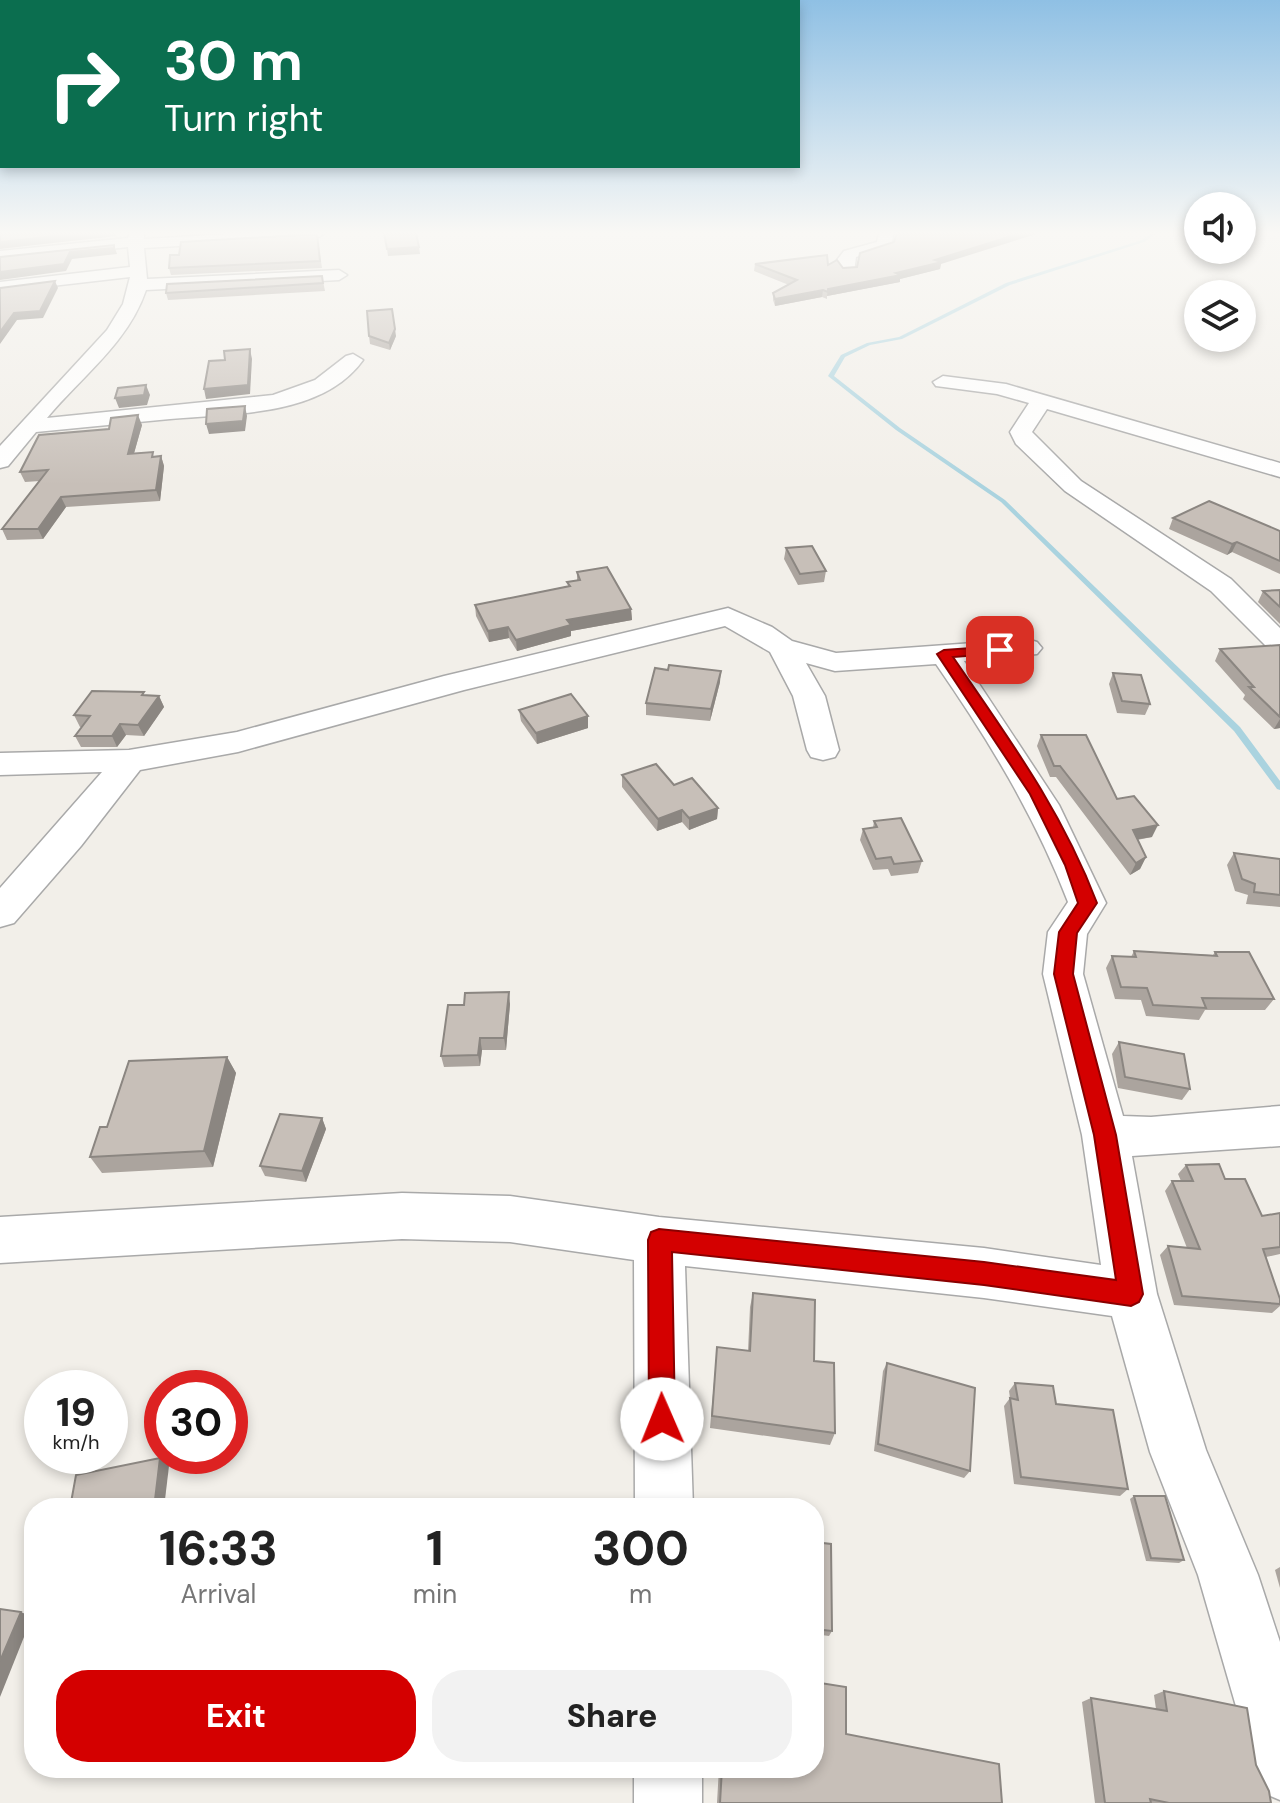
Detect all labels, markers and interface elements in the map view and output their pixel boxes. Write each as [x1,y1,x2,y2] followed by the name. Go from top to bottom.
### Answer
[164,24,303,97] text: 30 m
[32,32,136,136] icon: right
[164,95,323,142] text: Turn right
[1184,192,1256,352] map controls
[1184,192,1256,264] button: sound
[1184,280,1256,352] button: layers
[966,616,1034,684] pin
[978,628,1022,672] icon: arrive
[144,1370,248,1474] speed limit sign: 30
[620,1377,704,1461] position arrow
[56,1386,96,1438] text: 19
[52,1429,100,1455] text: km/h
[159,1517,278,1580] text: 16:33
[426,1517,444,1580] text: 1
[592,1517,689,1580] text: 300
[181,1577,256,1611] text: Arrival
[413,1577,457,1611] text: min
[629,1577,652,1611] text: m
[56,1670,416,1762] button: Exit
[432,1670,792,1762] button: Share

